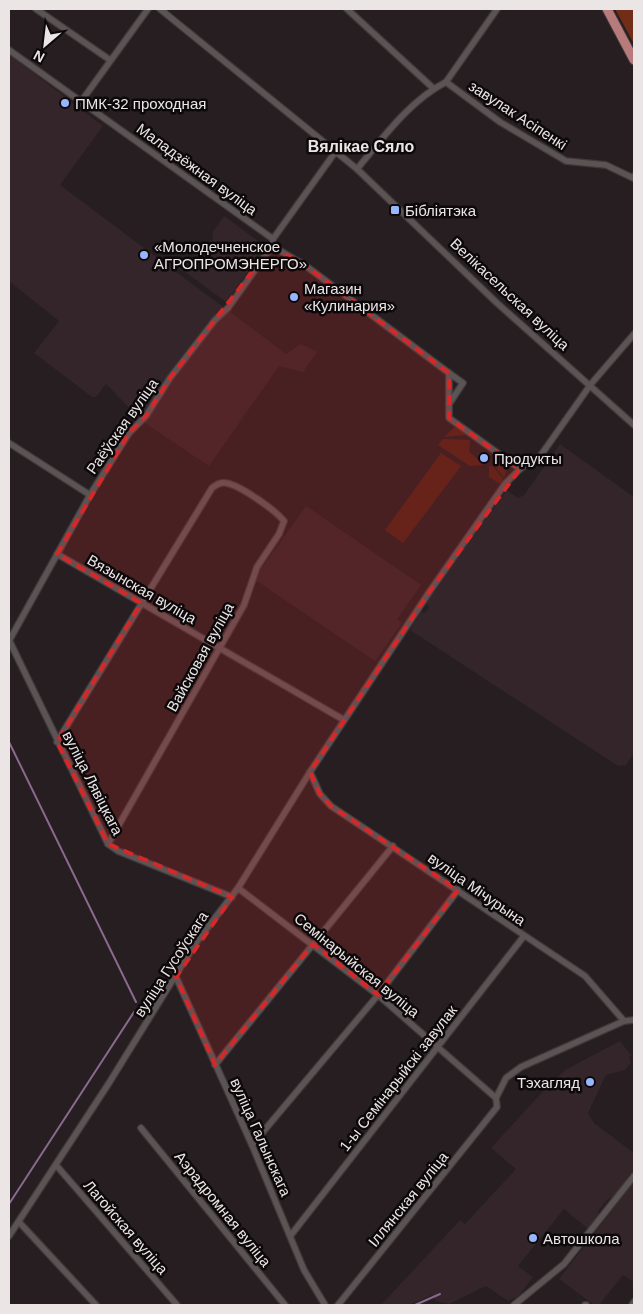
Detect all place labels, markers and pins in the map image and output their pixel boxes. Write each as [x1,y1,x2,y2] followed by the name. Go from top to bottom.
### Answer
[75,95,206,112] place label: ПМК-32 проходная
[59,97,71,109] marker: ПМК-32 проходная
[405,202,477,219] place label: Бібліятэка
[389,204,401,216] marker: Бібліятэка
[154,238,307,272] place label: «Молодечненское АГРОПРОМЭНЕРГО»
[138,249,150,261] marker: «Молодечненское АГРОПРОМЭНЕРГО»
[304,280,395,314] place label: Магазин «Кулинария»
[288,291,300,303] marker: Магазин «Кулинария»
[494,450,562,467] place label: Продукты
[478,452,490,464] marker: Продукты
[517,1074,580,1091] place label: Тэхагляд
[584,1076,596,1088] marker: Тэхагляд
[543,1230,620,1247] place label: Автошкола
[527,1232,539,1244] marker: Автошкола

